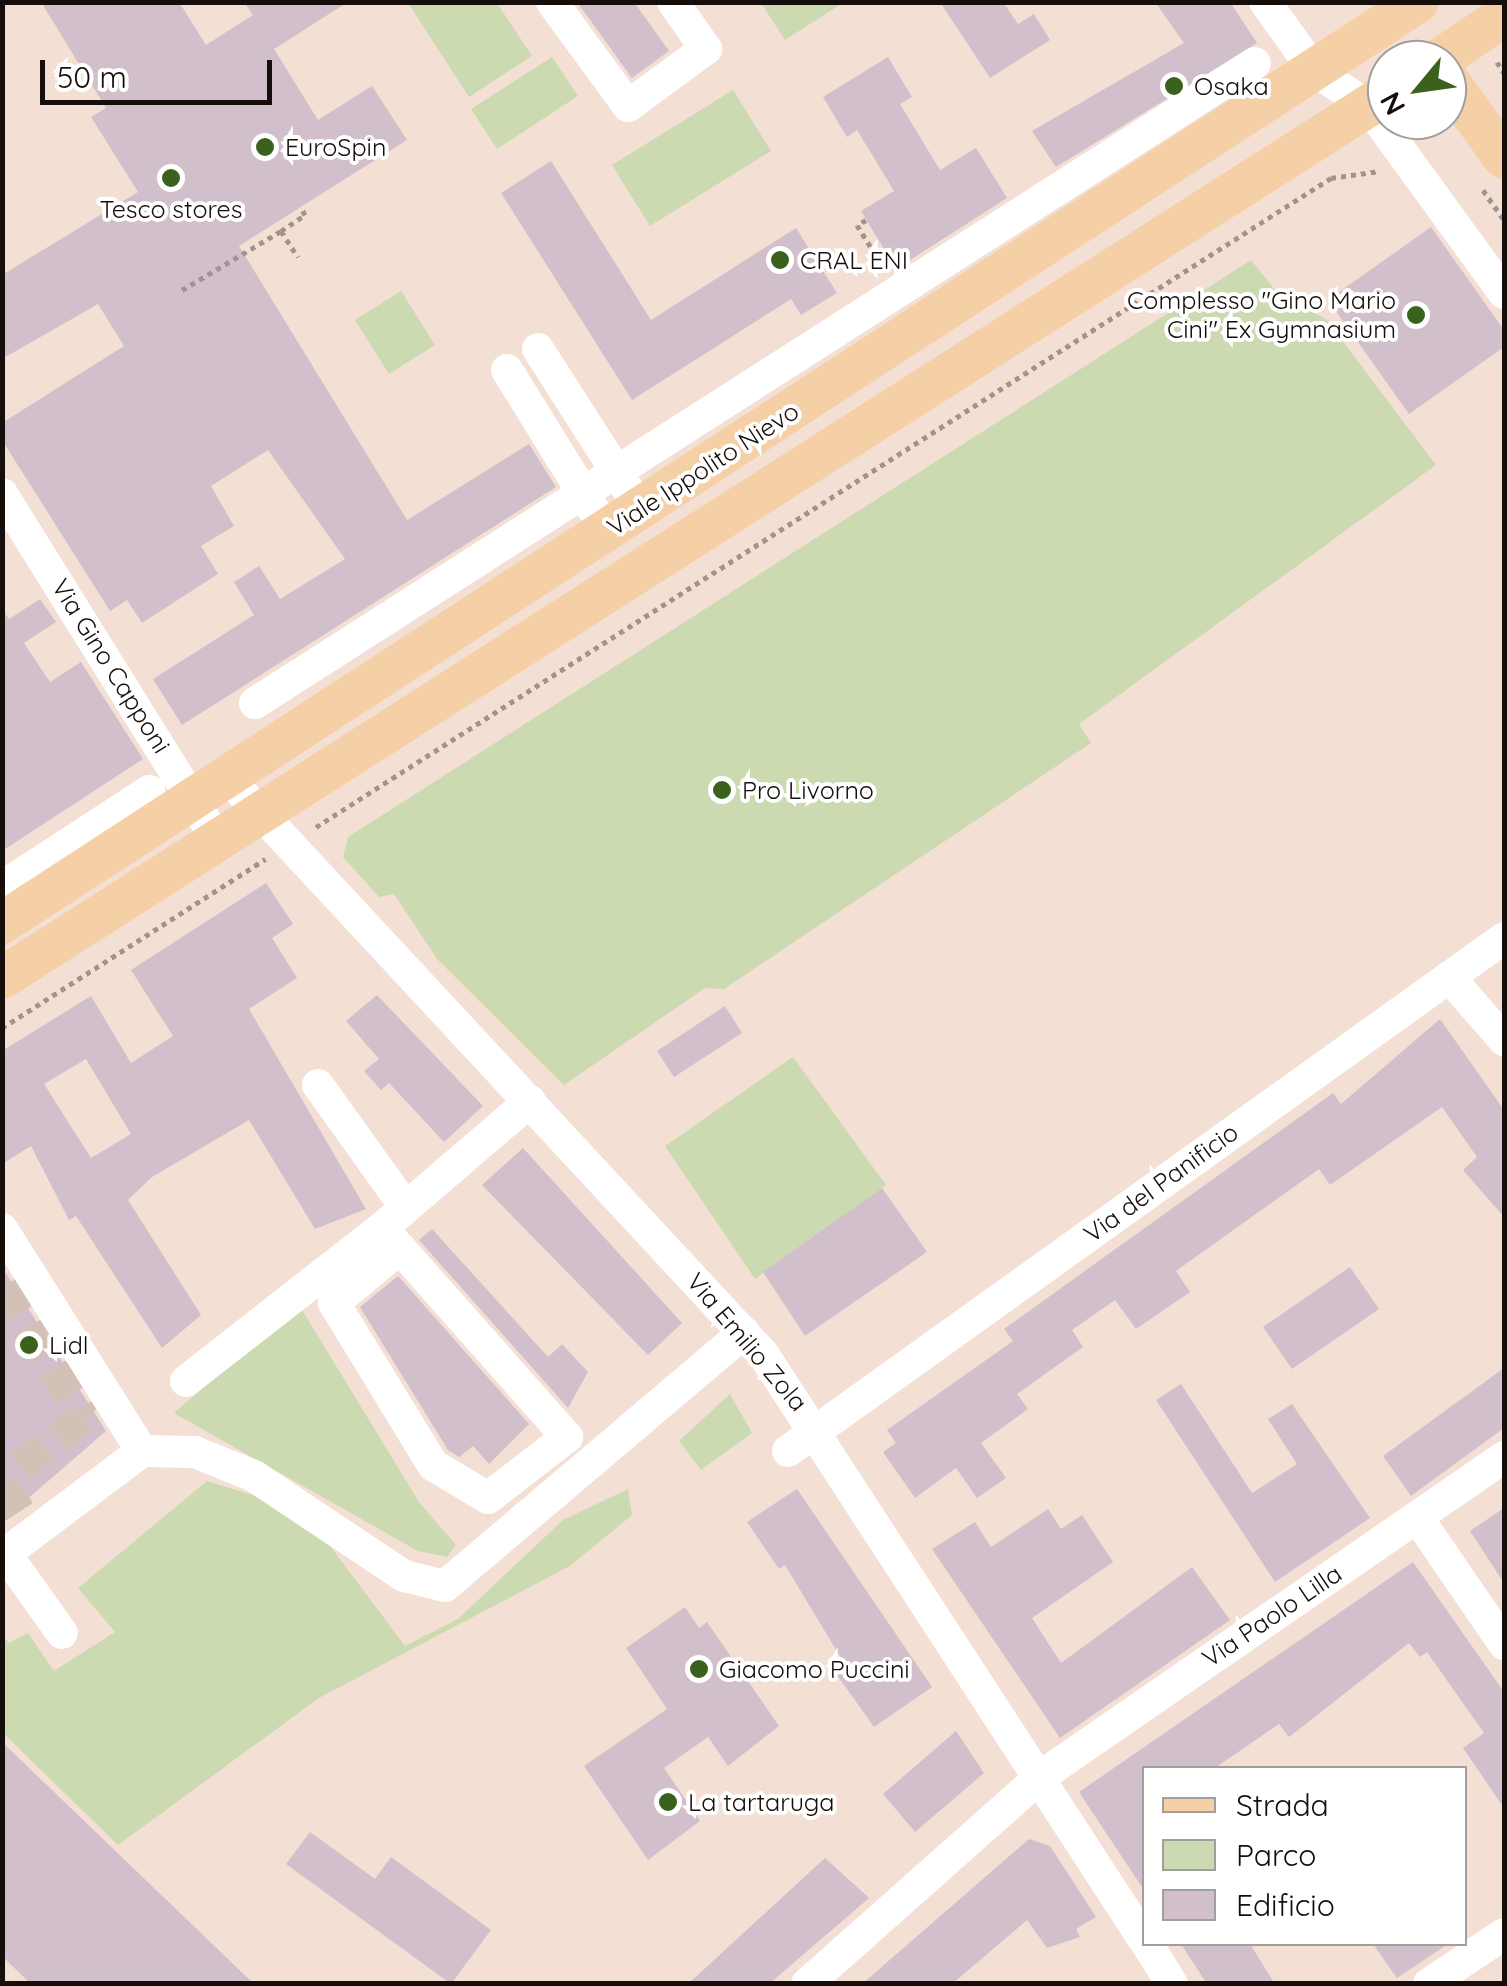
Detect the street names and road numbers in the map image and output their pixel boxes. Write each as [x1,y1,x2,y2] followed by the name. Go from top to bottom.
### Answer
[602,396,804,542] street label: Viale Ippolito Nievo
[45,573,177,759] street label: Via Gino Capponi
[1078,1117,1244,1249] street label: Via del Panificio
[680,1267,814,1417] street label: Via Emilio Zola
[1197,1558,1347,1674] street label: Via Paolo Lilla

